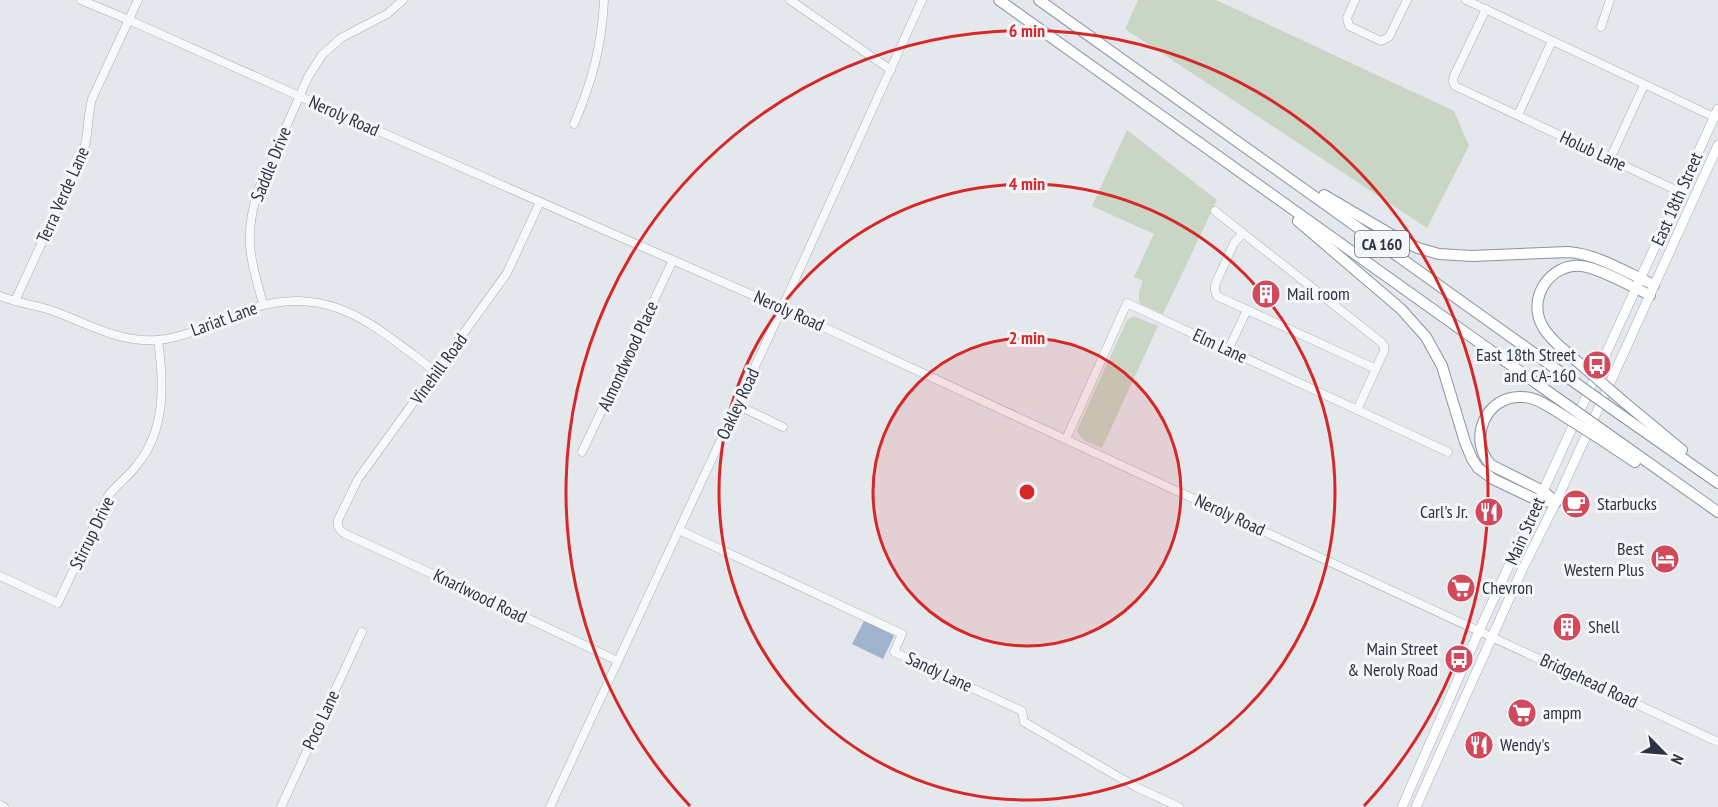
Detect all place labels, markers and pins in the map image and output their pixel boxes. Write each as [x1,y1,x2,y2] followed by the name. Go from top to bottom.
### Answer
[1250,278,1282,310] building icon: Mail room
[1287,282,1350,305] place label: Mail room
[1476,343,1576,387] place label: East 18th Street and CA-160
[1581,349,1613,381] bus stop icon: East 18th Street and CA-160
[1017,482,1037,502] centre of rings
[1560,488,1592,520] cafe icon: Starbucks
[1597,492,1657,515] place label: Starbucks
[1473,496,1505,528] restaurant icon: Carl's Jr.
[1420,500,1468,523] place label: Carl's Jr.
[1564,537,1644,581] place label: Best Western Plus
[1649,543,1681,575] hotel icon: Best Western Plus
[1445,572,1477,604] supermarket icon: Chevron
[1482,576,1533,599] place label: Chevron
[1551,611,1583,643] building icon: Shell
[1588,615,1620,638] place label: Shell
[1348,637,1438,681] place label: Main Street & Neroly Road
[1443,643,1475,675] bus stop icon: Main Street & Neroly Road
[1506,697,1538,729] supermarket icon: ampm
[1543,701,1581,724] place label: ampm
[1463,729,1495,761] restaurant icon: Wendy's
[1500,733,1550,756] place label: Wendy's

